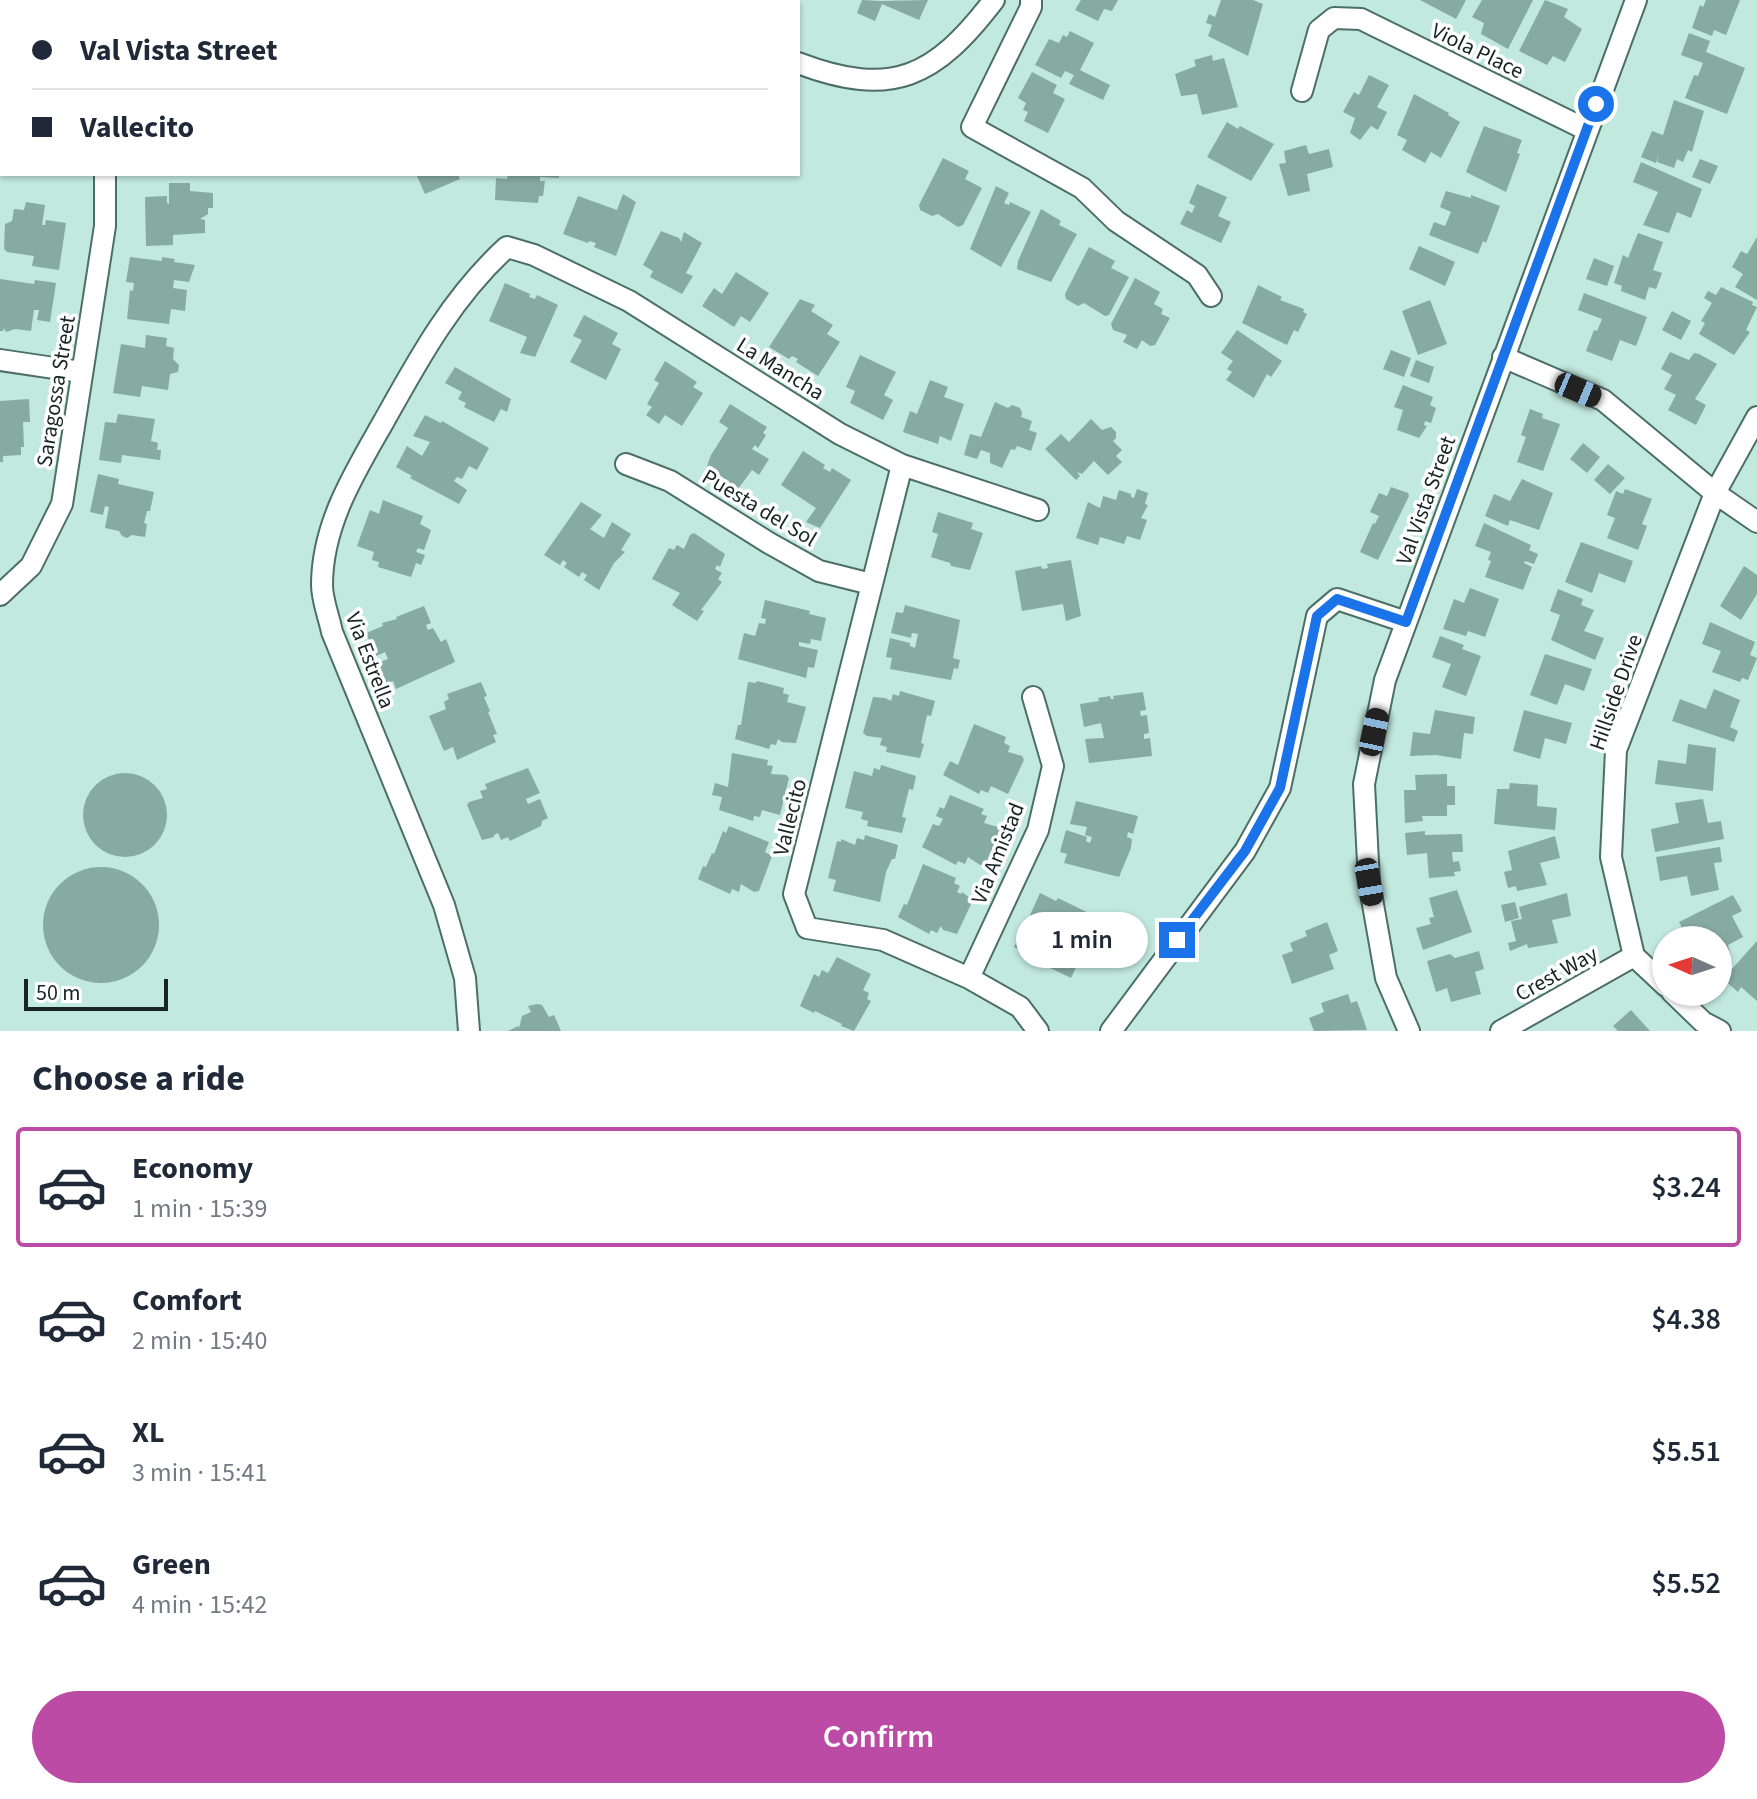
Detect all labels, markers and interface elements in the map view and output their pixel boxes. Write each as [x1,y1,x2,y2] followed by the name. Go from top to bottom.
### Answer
[1426,15,1529,87] street label: Viola Place
[80,29,278,72] text: Val Vista Street
[1578,86,1614,122] route start
[80,106,194,149] text: Vallecito
[28,313,84,469] street label: Saragossa Street
[730,329,831,408] street label: La Mancha
[1551,370,1605,410] car
[1388,431,1464,569] street label: Val Vista Street
[696,461,823,555] street label: Puesta del Sol
[337,608,403,713] street label: Via Estrella
[1581,630,1651,755] street label: Hillside Drive
[1357,706,1391,758] car
[765,775,815,859] street label: Vallecito
[963,798,1033,909] street label: Via Amistad
[1353,856,1385,908] car
[1017,912,1149,968] callout: 1 min
[1051,921,1113,958] text: 1 min
[1159,922,1195,958] route end
[1652,926,1732,1006] north arrow
[1652,926,1732,1006] map controls
[1509,938,1604,1010] street label: Crest Way
[24,975,168,1011] scale bar
[36,977,81,1009] text: 50 m
[32,1053,245,1104] text: Choose a ride
[132,1147,253,1190] text: Economy
[36,1151,108,1223] icon: car
[1651,1166,1721,1209] text: $3.24
[132,1190,267,1227] text: 1 min · 15:39
[132,1279,242,1322] text: Comfort
[36,1283,108,1355] icon: car
[1651,1298,1721,1341] text: $4.38
[132,1322,267,1359] text: 2 min · 15:40
[132,1411,165,1454] text: XL
[36,1415,108,1487] icon: car
[1651,1430,1721,1473] text: $5.51
[132,1454,267,1491] text: 3 min · 15:41
[132,1543,211,1586] text: Green
[36,1547,108,1619] icon: car
[1651,1562,1721,1605] text: $5.52
[132,1586,267,1623] text: 4 min · 15:42
[32,1691,1725,1783] button: Confirm

